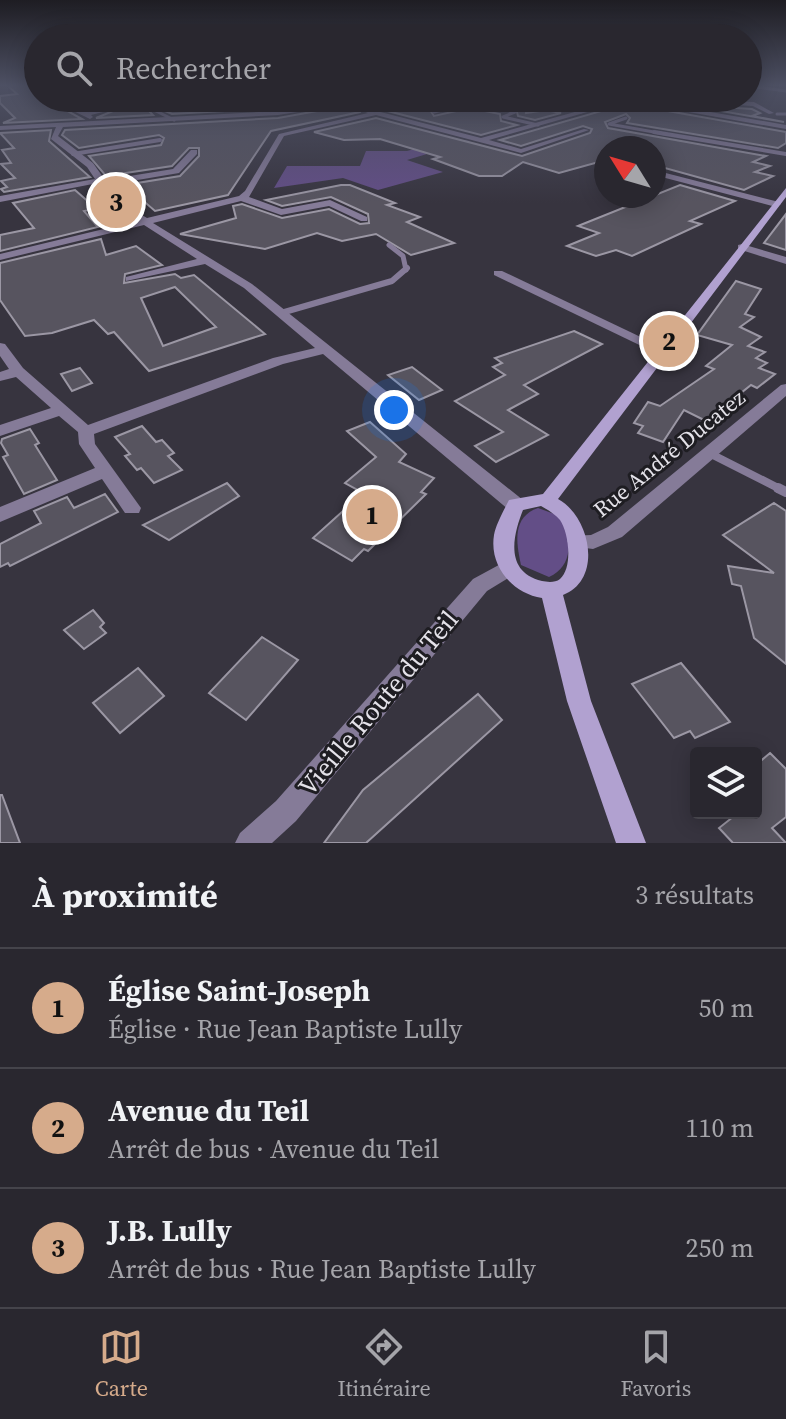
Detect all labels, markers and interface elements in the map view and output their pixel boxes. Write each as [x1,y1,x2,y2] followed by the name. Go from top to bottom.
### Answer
[24,24,762,112] search box
[52,46,96,90] icon: search
[116,48,271,89] text: Rechercher
[594,136,666,208] north arrow
[90,172,142,232] pin: 3
[643,311,695,371] pin: 2
[587,382,751,524] street label: Rue André Ducatez
[374,390,414,430] your location
[346,485,398,545] pin: 1
[290,602,466,803] street label: Vieille Route du Teil
[690,747,762,819] map controls
[690,747,762,819] button: layers
[32,872,218,918] text: À proximité
[635,877,754,913] text: 3 résultats
[108,970,370,1011] text: Église Saint-Joseph
[51,990,65,1026] text: 1
[699,990,754,1026] text: 50 m
[108,1011,462,1047] text: Église · Rue Jean Baptiste Lully
[108,1090,309,1131] text: Avenue du Teil
[51,1110,65,1146] text: 2
[686,1110,754,1146] text: 110 m
[108,1131,439,1167] text: Arrêt de bus · Avenue du Teil
[108,1210,232,1251] text: J.B. Lully
[51,1230,65,1266] text: 3
[686,1230,754,1266] text: 250 m
[108,1251,536,1287] text: Arrêt de bus · Rue Jean Baptiste Lully
[95,1325,148,1403] tab: Carte
[337,1325,431,1403] tab: Itinéraire
[620,1325,691,1403] tab: Favoris

